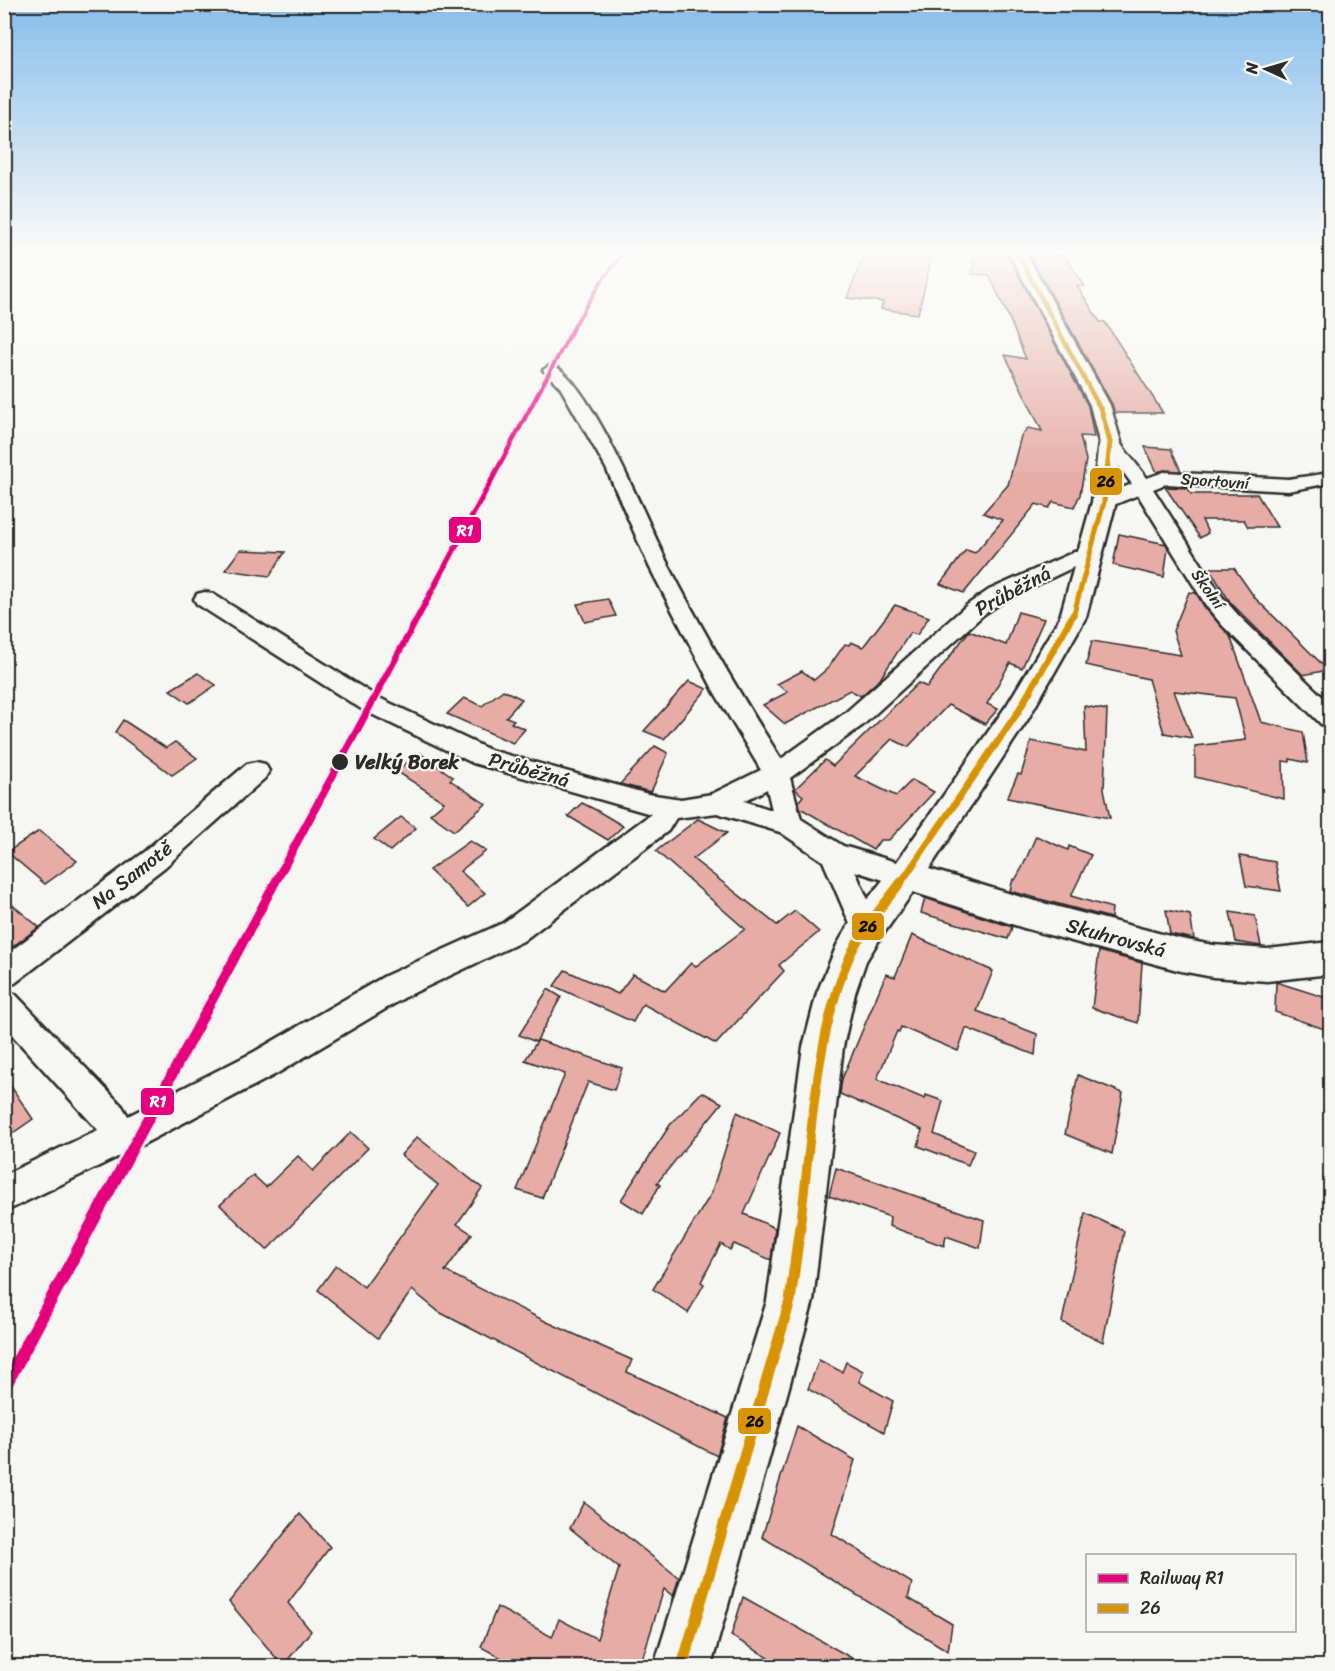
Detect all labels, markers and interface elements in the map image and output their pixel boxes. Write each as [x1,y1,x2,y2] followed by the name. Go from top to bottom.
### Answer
[1236,39,1296,99] north arrow
[1237,61,1266,76] text: N
[1180,464,1253,498] street label: Sportovní
[1089,467,1123,496] line badge: 26
[1096,467,1115,496] text: 26
[448,516,482,544] line badge: R1
[456,516,473,545] text: R1
[968,556,1058,626] street label: Průběžná
[1183,563,1234,618] street label: Školní
[485,742,573,798] street label: Průběžná
[355,745,460,780] place label: Velký Borek
[330,752,350,772] marker: Velký Borek
[83,831,182,918] street label: Na Samotě
[1062,908,1170,968] street label: Skuhrovská
[851,912,885,941] line badge: 26
[858,912,877,941] text: 26
[140,1087,175,1116] line badge: R1
[149,1087,166,1116] text: R1
[737,1407,772,1435] line badge: 26
[745,1407,764,1436] text: 26
[1086,1554,1296,1632] legend
[1140,1562,1224,1594] text: Railway R1
[1140,1592,1161,1624] text: 26

